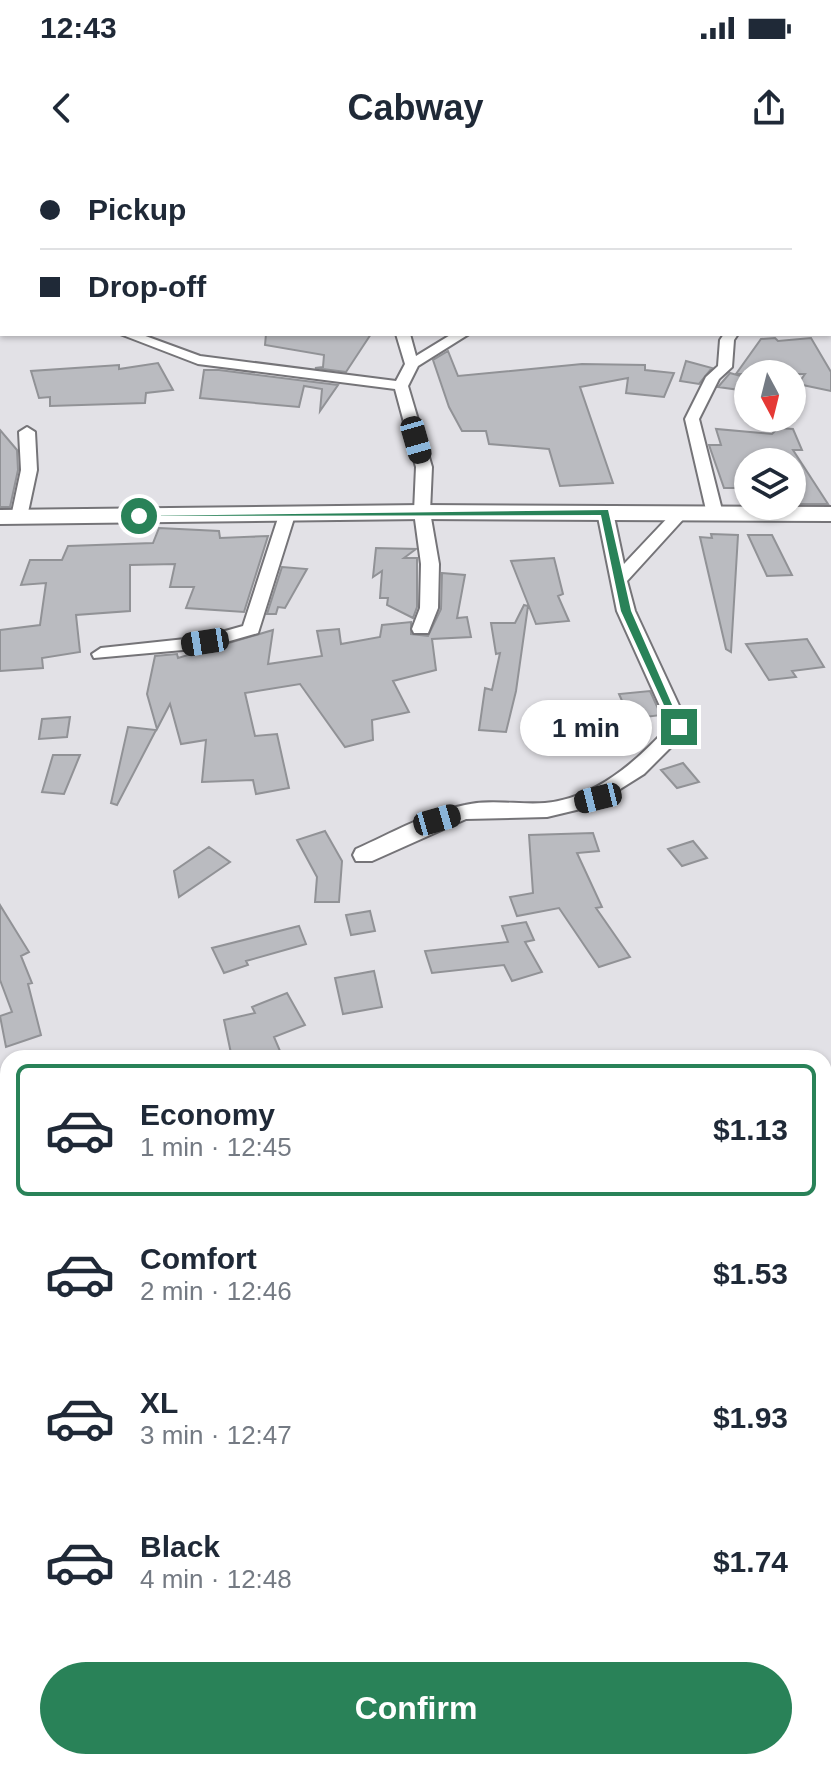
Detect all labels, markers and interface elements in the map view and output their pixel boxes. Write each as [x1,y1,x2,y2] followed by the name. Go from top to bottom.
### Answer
[40,11,117,44] text: 12:43
[40,86,84,130] icon: back
[747,86,791,130] icon: share
[347,87,484,128] text: Cabway
[88,193,186,226] text: Pickup
[88,270,206,303] text: Drop-off
[734,360,806,432] north arrow
[734,360,806,520] map controls
[398,414,434,466] car
[734,448,806,520] button: layers
[121,498,157,534] route start
[179,626,231,658] car
[519,699,651,755] callout: 1 min
[661,709,697,745] route end
[552,713,620,743] text: 1 min
[572,781,624,815] car
[411,802,463,838] car
[44,1094,116,1166] icon: car
[140,1098,275,1131] text: Economy
[713,1113,788,1146] text: $1.13
[140,1132,292,1162] text: 1 min · 12:45
[44,1238,116,1310] icon: car
[140,1242,257,1275] text: Comfort
[713,1257,788,1290] text: $1.53
[140,1276,292,1306] text: 2 min · 12:46
[44,1382,116,1454] icon: car
[140,1386,178,1419] text: XL
[713,1401,788,1434] text: $1.93
[140,1420,292,1450] text: 3 min · 12:47
[44,1526,116,1598] icon: car
[140,1530,220,1563] text: Black
[713,1545,788,1578] text: $1.74
[140,1564,292,1594] text: 4 min · 12:48
[40,1662,792,1754] button: Confirm

